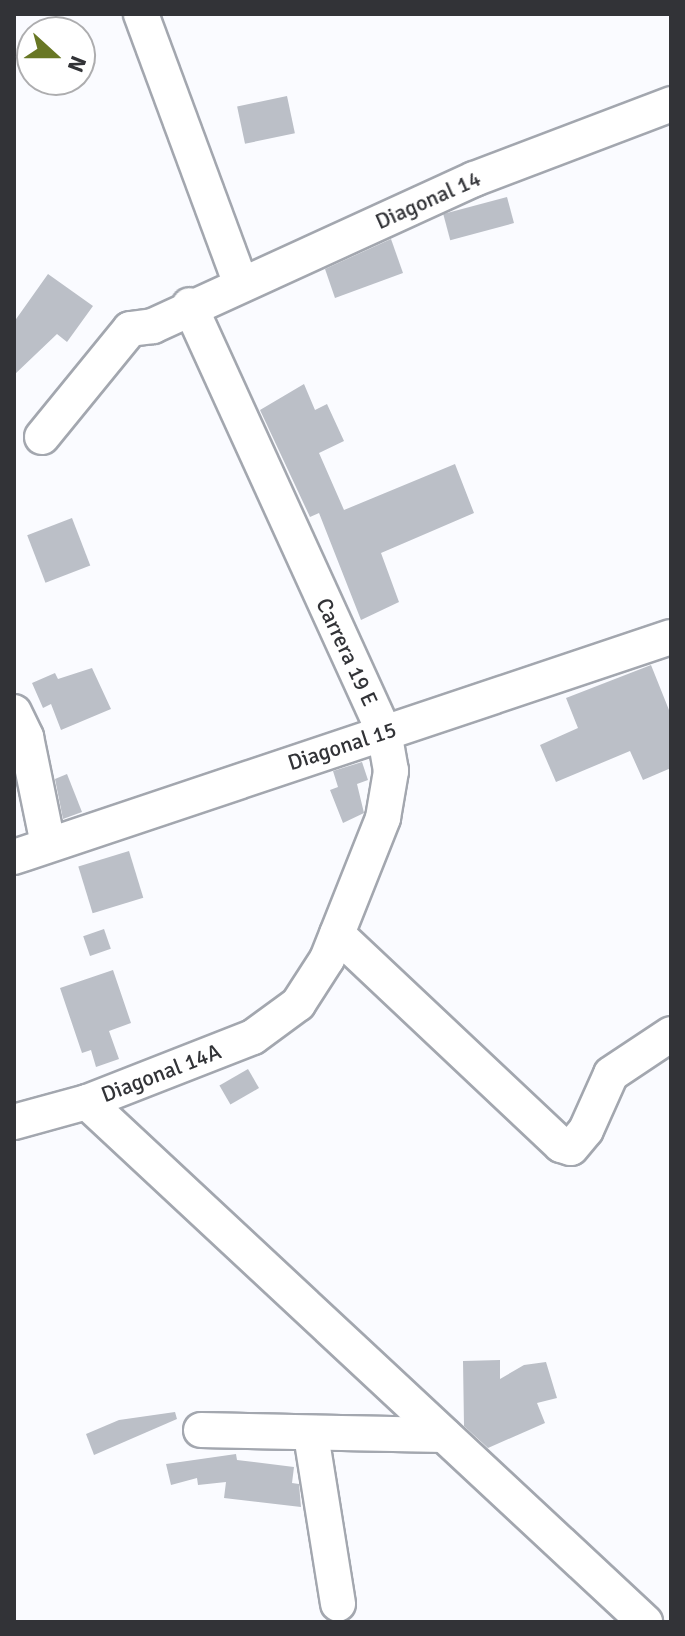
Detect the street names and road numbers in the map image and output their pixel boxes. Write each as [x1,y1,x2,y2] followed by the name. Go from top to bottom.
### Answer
[371,165,485,235] street label: Diagonal 14
[311,594,383,710] street label: Carrera 19 E
[284,716,400,776] street label: Diagonal 15
[97,1038,225,1108] street label: Diagonal 14A

